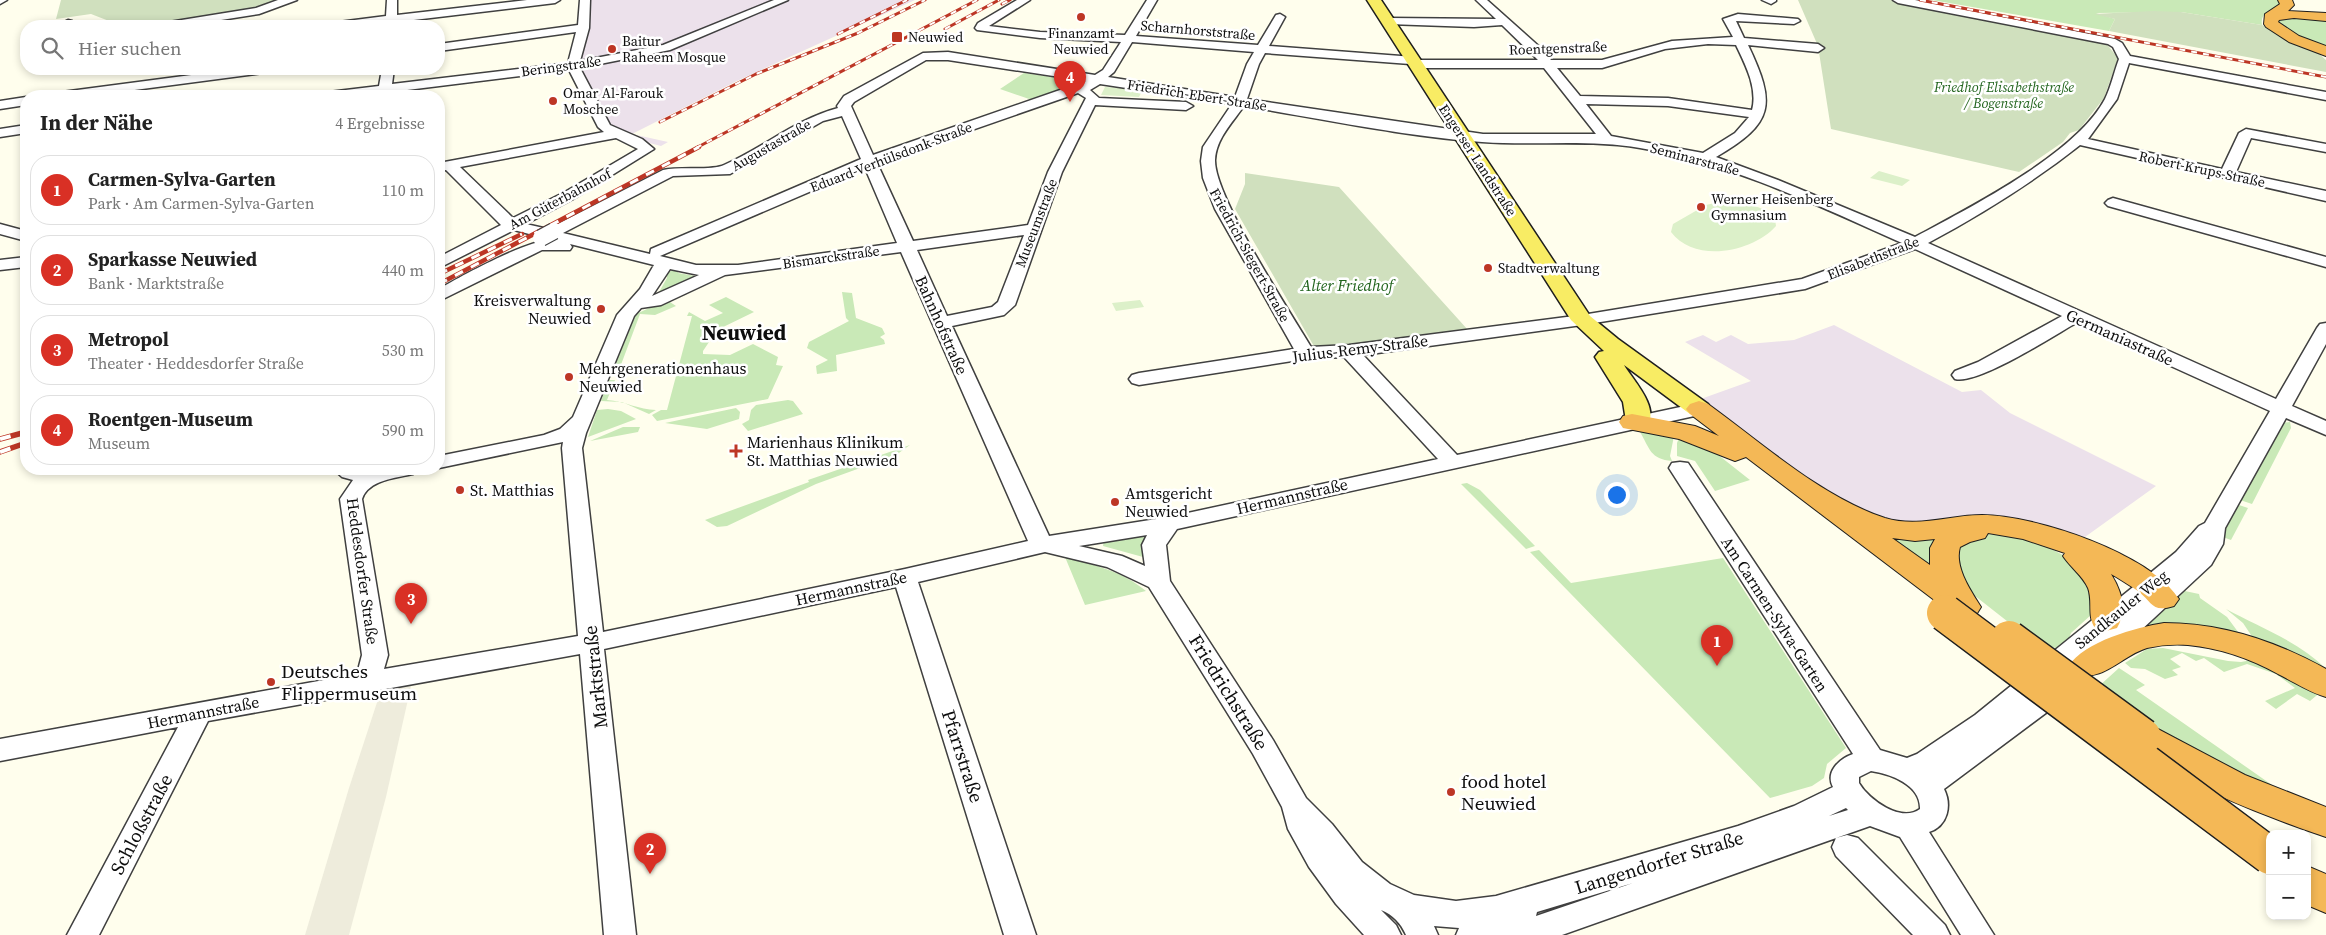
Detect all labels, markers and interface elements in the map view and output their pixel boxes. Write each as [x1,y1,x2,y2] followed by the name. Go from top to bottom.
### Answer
[1075,11,1087,23] marker: Finanzamt Neuwied
[1140,15,1256,45] street label: Scharnhorststraße
[20,20,445,75] search box
[1048,23,1115,59] place label: Finanzamt Neuwied
[908,27,963,47] place label: Neuwied
[890,30,904,44] marker: Neuwied
[622,31,726,67] place label: Baitur Raheem Mosque
[38,34,66,62] icon: search
[78,35,182,61] text: Hier suchen
[1508,36,1608,60] street label: Roentgenstraße
[606,43,618,55] marker: Baitur Raheem Mosque
[520,50,602,82] street label: Beringstraße
[1054,61,1086,102] pin: 4
[1126,74,1268,116] street label: Friedrich-Ebert-Straße
[1933,77,2074,113] park label: Friedhof Elisabethstraße / Bogenstraße
[563,83,664,119] place label: Omar Al-Farouk Moschee
[547,95,559,107] marker: Omar Al-Farouk Moschee
[1434,100,1522,220] street label: Engerser Landstraße
[40,108,153,137] text: In der Nähe
[335,112,425,134] text: 4 Ergebnisse
[727,114,815,176] street label: Augustastraße
[807,117,975,197] street label: Eduard-Verhülsdonk-Straße
[1648,138,1742,180] street label: Seminarstraße
[2137,146,2267,192] street label: Robert-Krups-Straße
[505,163,616,234] street label: Am Güterbahnhof
[88,166,276,192] text: Carmen-Sylva-Garten
[1010,176,1062,270] street label: Museumstraße
[53,179,61,201] text: 1
[382,179,424,201] text: 110 m
[1205,184,1295,326] street label: Friedrich-Siegert-Straße
[1711,189,1833,225] place label: Werner Heisenberg Gymnasium
[88,192,314,214] text: Park · Am Carmen-Sylva-Garten
[1695,201,1707,213] marker: Werner Heisenberg Gymnasium
[1824,231,1922,285] street label: Elisabethstraße
[781,240,881,274] street label: Bismarckstraße
[88,246,257,272] text: Sparkasse Neuwied
[1498,258,1600,278] place label: Stadtverwaltung
[53,259,61,281] text: 2
[382,259,424,281] text: 440 m
[1482,262,1494,274] marker: Stadtverwaltung
[88,272,224,294] text: Bank · Marktstraße
[910,272,974,378] street label: Bahnhofstraße
[1300,274,1396,296] park label: Alter Friedhof
[474,289,591,329] place label: Kreisverwaltung Neuwied
[595,303,607,315] marker: Kreisverwaltung Neuwied
[2063,303,2177,371] street label: Germaniastraße
[702,318,787,347] district label: Neuwied
[88,326,169,352] text: Metropol
[1290,329,1429,367] street label: Julius-Remy-Straße
[53,339,61,361] text: 3
[382,339,424,361] text: 530 m
[88,352,304,374] text: Theater · Heddesdorfer Straße
[579,357,747,397] place label: Mehrgenerationenhaus Neuwied
[563,371,575,383] marker: Mehrgenerationenhaus Neuwied
[88,406,253,432] text: Roentgen-Museum
[53,419,61,441] text: 4
[382,419,424,441] text: 590 m
[747,431,904,471] place label: Marienhaus Klinikum St. Matthias Neuwied
[88,432,150,454] text: Museum
[729,444,743,458] marker: Marienhaus Klinikum St. Matthias Neuwied
[1234,473,1350,519] street label: Hermannstraße
[470,479,554,501] place label: St. Matthias
[1125,482,1213,522] place label: Amtsgericht Neuwied
[1604,482,1630,508] your location
[454,484,466,496] marker: St. Matthias
[342,496,384,646] street label: Heddesdorfer Straße
[1109,496,1121,508] marker: Amtsgericht Neuwied
[1716,532,1834,696] street label: Am Carmen-Sylva-Garten
[2069,564,2173,654] street label: Sandkauler Weg
[793,565,909,611] street label: Hermannstraße
[395,583,427,624] pin: 3
[577,624,613,730] street label: Marktstraße
[1701,625,1733,666] pin: 1
[1183,629,1275,755] street label: Friedrichstraße
[281,658,417,706] place label: Deutsches Flippermuseum
[265,676,277,688] marker: Deutsches Flippermuseum
[145,690,261,734] street label: Hermannstraße
[936,706,990,806] street label: Pfarrstraße
[1461,768,1547,816] place label: food hotel Neuwied
[104,769,178,879] street label: Schloßstraße
[1445,786,1457,798] marker: food hotel Neuwied
[1571,824,1747,900] street label: Langendorfer Straße
[2266,830,2311,920] map controls
[2266,830,2311,875] button: +
[634,833,666,874] pin: 2
[2266,875,2311,920] button: −

